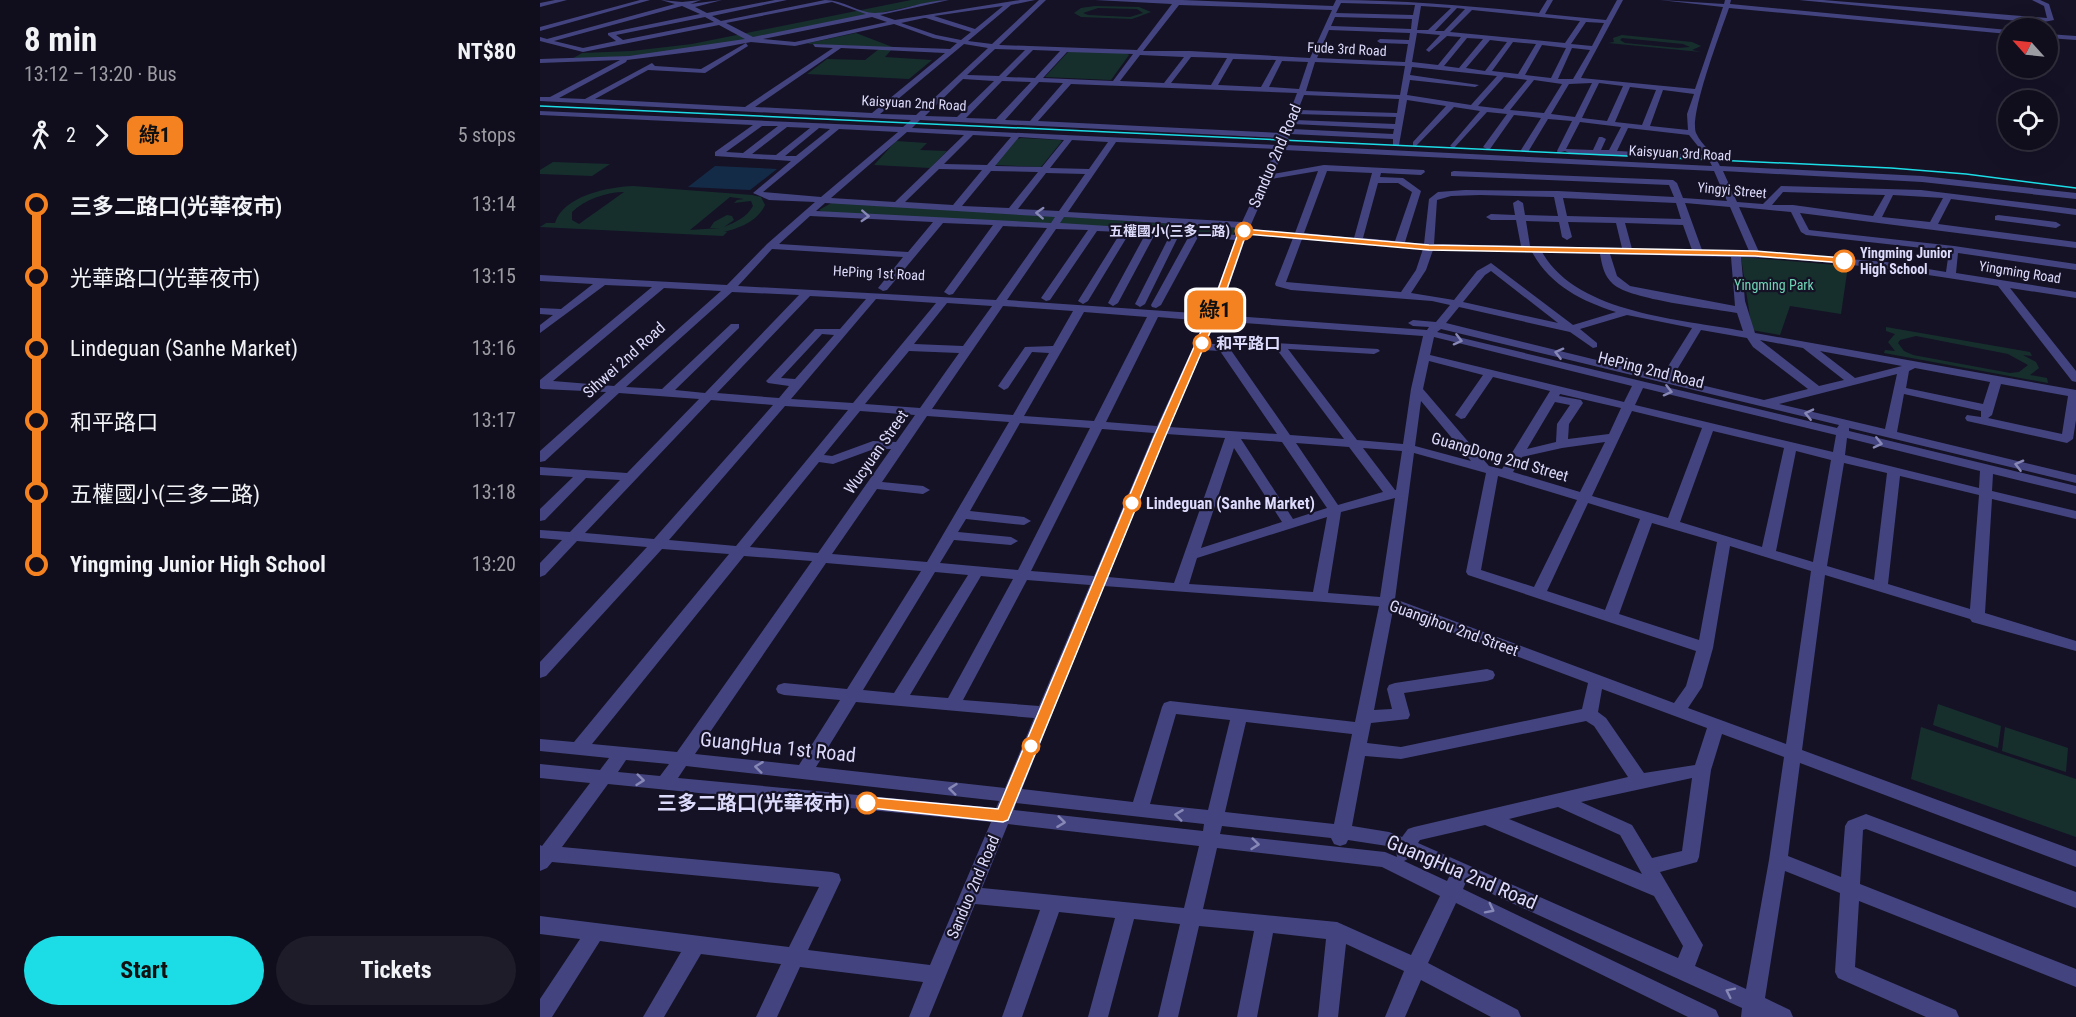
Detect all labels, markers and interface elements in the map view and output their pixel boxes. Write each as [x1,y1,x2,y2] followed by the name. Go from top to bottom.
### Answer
[1998,18,2058,78] north arrow
[1998,18,2058,150] map controls
[24,20,97,59] text: 8 min
[458,39,516,64] text: NT$80
[1307,39,1387,59] street label: Fude 3rd Road
[24,62,177,86] text: 13:12 – 13:20 · Bus
[1998,90,2058,150] button: locate
[861,92,967,114] street label: Kaisyuan 2nd Road
[1245,101,1305,211] street label: Sanduo 2nd Road
[24,119,57,152] icon: walk
[85,119,118,152] icon: forward
[66,123,76,147] text: 2
[139,123,171,147] text: 綠1
[458,123,516,147] text: 5 stops
[1628,142,1732,164] street label: Kaisyuan 3rd Road
[1697,179,1767,201] street label: Yingyi Street
[472,192,516,216] text: 13:14
[70,194,282,219] text: 三多二路口(光華夜市)
[1036,206,1045,219] one-way arrow
[861,210,870,223] one-way arrow
[1235,222,1253,240] marker: 五權國小(三多二路)
[1109,223,1230,240] place label: 五權國小(三多二路)
[1860,245,1952,277] place label: Yingming Junior High School
[1833,250,1855,272] marker: Yingming Junior High School
[1978,258,2062,286] street label: Yingming Road
[833,263,925,283] street label: HePing 1st Road
[472,264,516,288] text: 13:15
[70,266,260,291] text: 光華路口(光華夜市)
[1734,277,1815,293] park label: Yingming Park
[1188,290,1242,330] line badge: 綠1
[1199,298,1231,322] text: 綠1
[579,318,669,402] street label: Sihwei 2nd Road
[1453,333,1463,346] one-way arrow
[1193,334,1211,352] marker: 和平路口
[1216,334,1280,353] place label: 和平路口
[70,336,298,361] text: Lindeguan (Sanhe Market)
[472,336,516,360] text: 13:16
[1554,348,1564,361] one-way arrow
[1596,348,1706,392] street label: HePing 2nd Road
[1663,384,1673,397] one-way arrow
[840,406,912,498] street label: Wucyuan Street
[472,408,516,432] text: 13:17
[1805,409,1815,422] one-way arrow
[70,410,158,435] text: 和平路口
[1429,428,1571,486] street label: GuangDong 2nd Street
[1873,435,1883,448] one-way arrow
[2014,460,2024,473] one-way arrow
[472,480,516,504] text: 13:18
[70,482,260,507] text: 五權國小(三多二路)
[1123,494,1141,512] marker: Lindeguan (Sanhe Market)
[1146,494,1315,513] place label: Lindeguan (Sanhe Market)
[70,552,326,577] text: Yingming Junior High School
[472,552,516,576] text: 13:20
[1387,596,1521,660] street label: Guangjhou 2nd Street
[699,727,857,767] street label: GuangHua 1st Road
[1022,737,1040,755] unlabelled marker
[754,761,763,774] one-way arrow
[636,774,645,786] one-way arrow
[948,783,957,796] one-way arrow
[657,791,850,815] place label: 三多二路口(光華夜市)
[856,792,878,814] marker: 三多二路口(光華夜市)
[1174,809,1183,822] one-way arrow
[1056,816,1065,828] one-way arrow
[1383,829,1541,915] street label: GuangHua 2nd Road
[943,832,1003,942] street label: Sanduo 2nd Road
[1250,837,1259,850] one-way arrow
[1484,902,1495,914] one-way arrow
[24,936,264,1005] button: Start
[276,936,516,1005] button: Tickets
[1725,987,1736,999] one-way arrow

